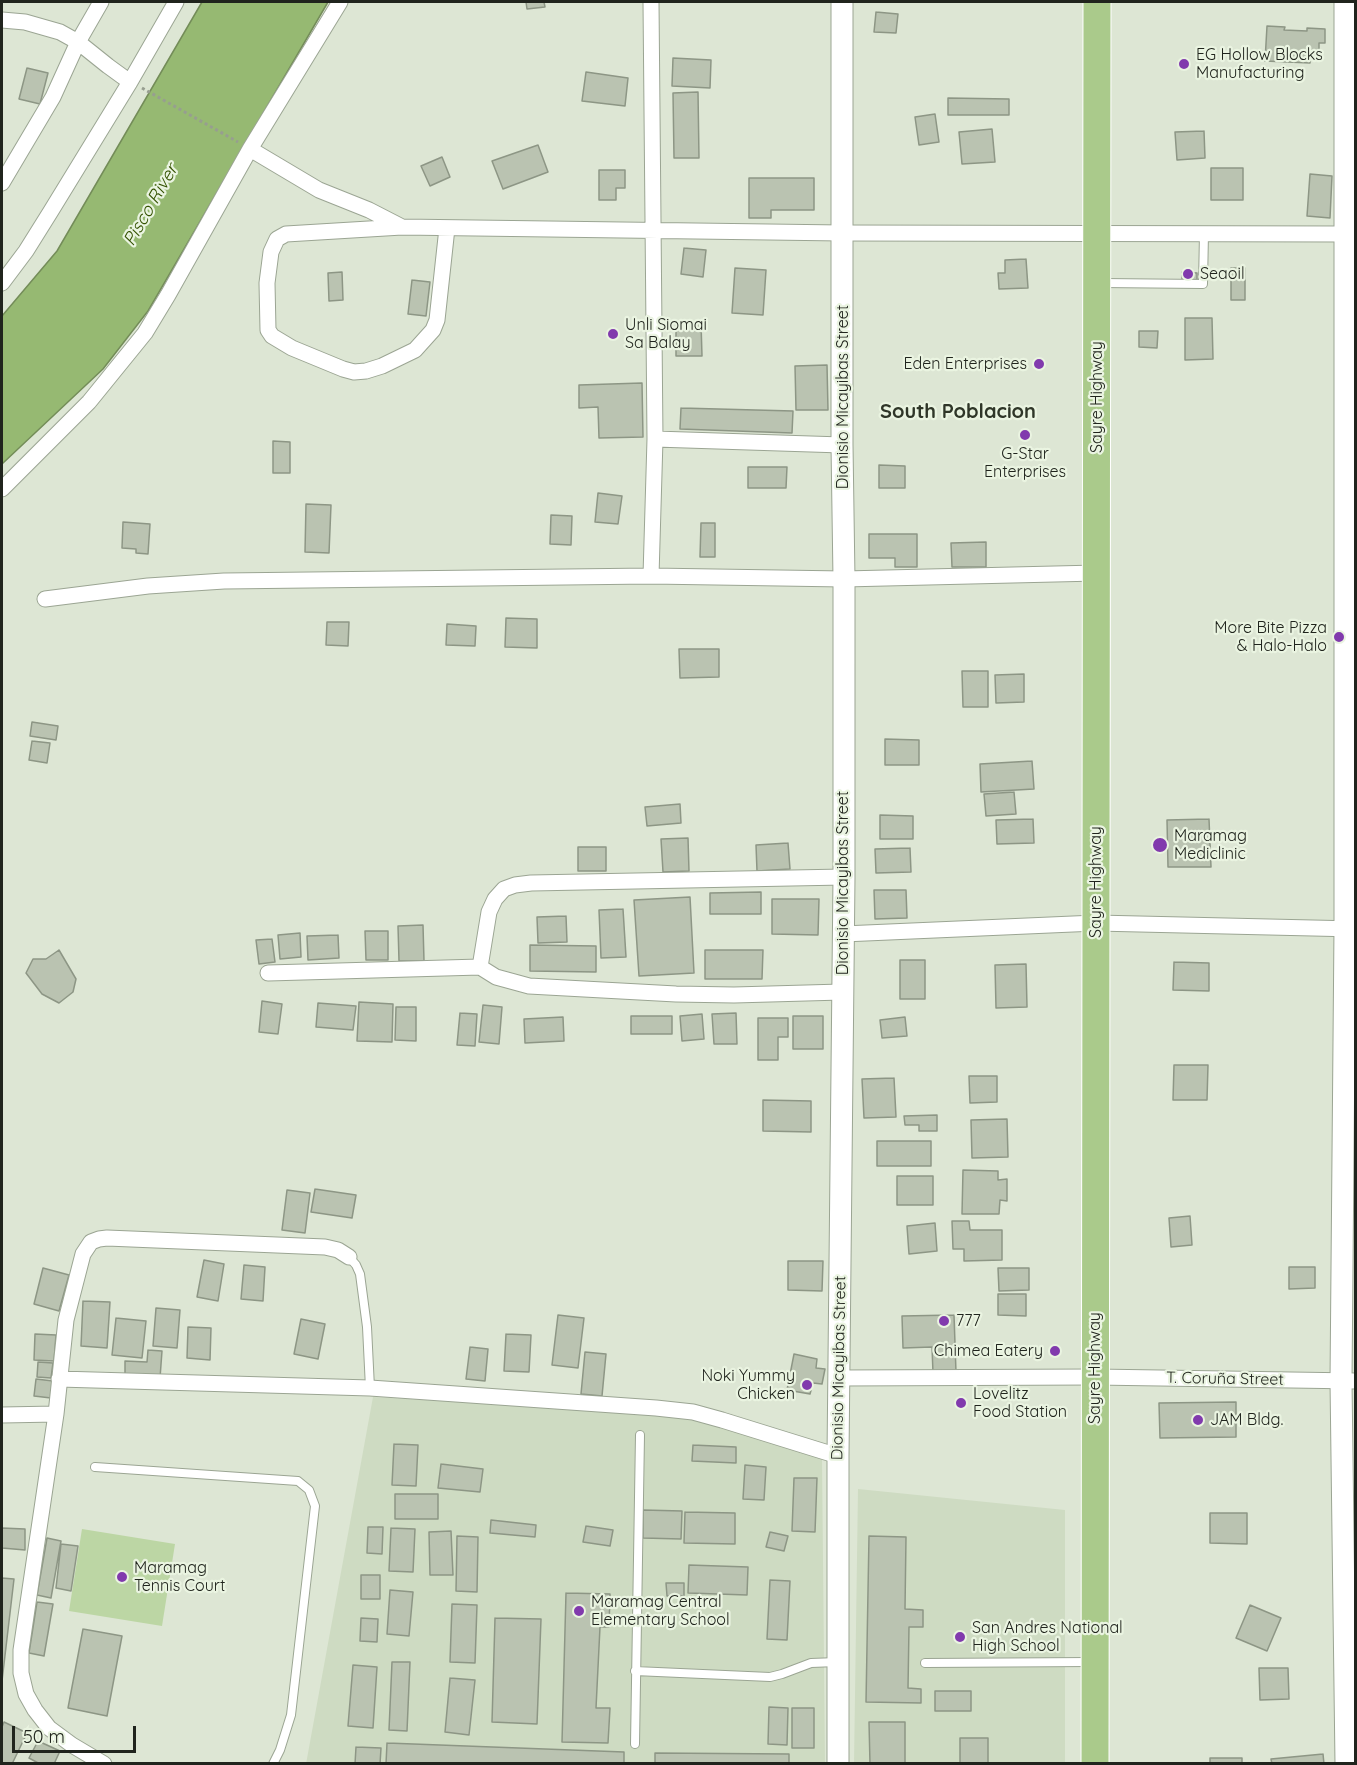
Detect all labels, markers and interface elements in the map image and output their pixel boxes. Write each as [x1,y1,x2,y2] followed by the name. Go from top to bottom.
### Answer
[1196,45,1323,83] place label: EG Hollow Blocks Manufacturing
[1177,57,1191,71] marker: EG Hollow Blocks Manufacturing
[119,160,183,250] water label: Pisco River
[1200,264,1245,284] place label: Seaoil
[1181,267,1195,281] marker: Seaoil
[833,305,853,489] street label: Dionisio Micayibas Street
[625,315,707,353] place label: Unli Siomai Sa Balay
[606,327,620,341] marker: Unli Siomai Sa Balay
[1087,341,1107,453] street label: Sayre Highway
[903,354,1027,374] place label: Eden Enterprises
[1032,357,1046,371] marker: Eden Enterprises
[880,400,1036,424] district label: South Poblacion
[1018,428,1032,442] marker: G-Star Enterprises
[984,444,1066,482] place label: G-Star Enterprises
[1214,618,1327,656] place label: More Bite Pizza & Halo-Halo
[1332,630,1346,644] marker: More Bite Pizza & Halo-Halo
[833,791,853,975] street label: Dionisio Micayibas Street
[1086,826,1106,938] street label: Sayre Highway
[1174,826,1247,864] place label: Maramag Mediclinic
[1151,836,1169,854] marker: Maramag Mediclinic
[828,1276,850,1460] street label: Dionisio Micayibas Street
[956,1311,981,1331] place label: 777
[1085,1312,1105,1424] street label: Sayre Highway
[937,1314,951,1328] marker: 777
[934,1341,1043,1361] place label: Chimea Eatery
[1048,1344,1062,1358] marker: Chimea Eatery
[701,1366,795,1404] place label: Noki Yummy Chicken
[1166,1368,1284,1390] street label: T. Coruña Street
[800,1378,814,1392] marker: Noki Yummy Chicken
[973,1384,1067,1422] place label: Lovelitz Food Station
[954,1396,968,1410] marker: Lovelitz Food Station
[1210,1410,1283,1430] place label: JAM Bldg.
[1191,1413,1205,1427] marker: JAM Bldg.
[134,1558,225,1596] place label: Maramag Tennis Court
[115,1570,129,1584] marker: Maramag Tennis Court
[591,1592,730,1630] place label: Maramag Central Elementary School
[572,1604,586,1618] marker: Maramag Central Elementary School
[972,1618,1123,1656] place label: San Andres National High School
[953,1630,967,1644] marker: San Andres National High School
[15,1714,140,1752] scale bar
[23,1725,65,1748] text: 50 m

